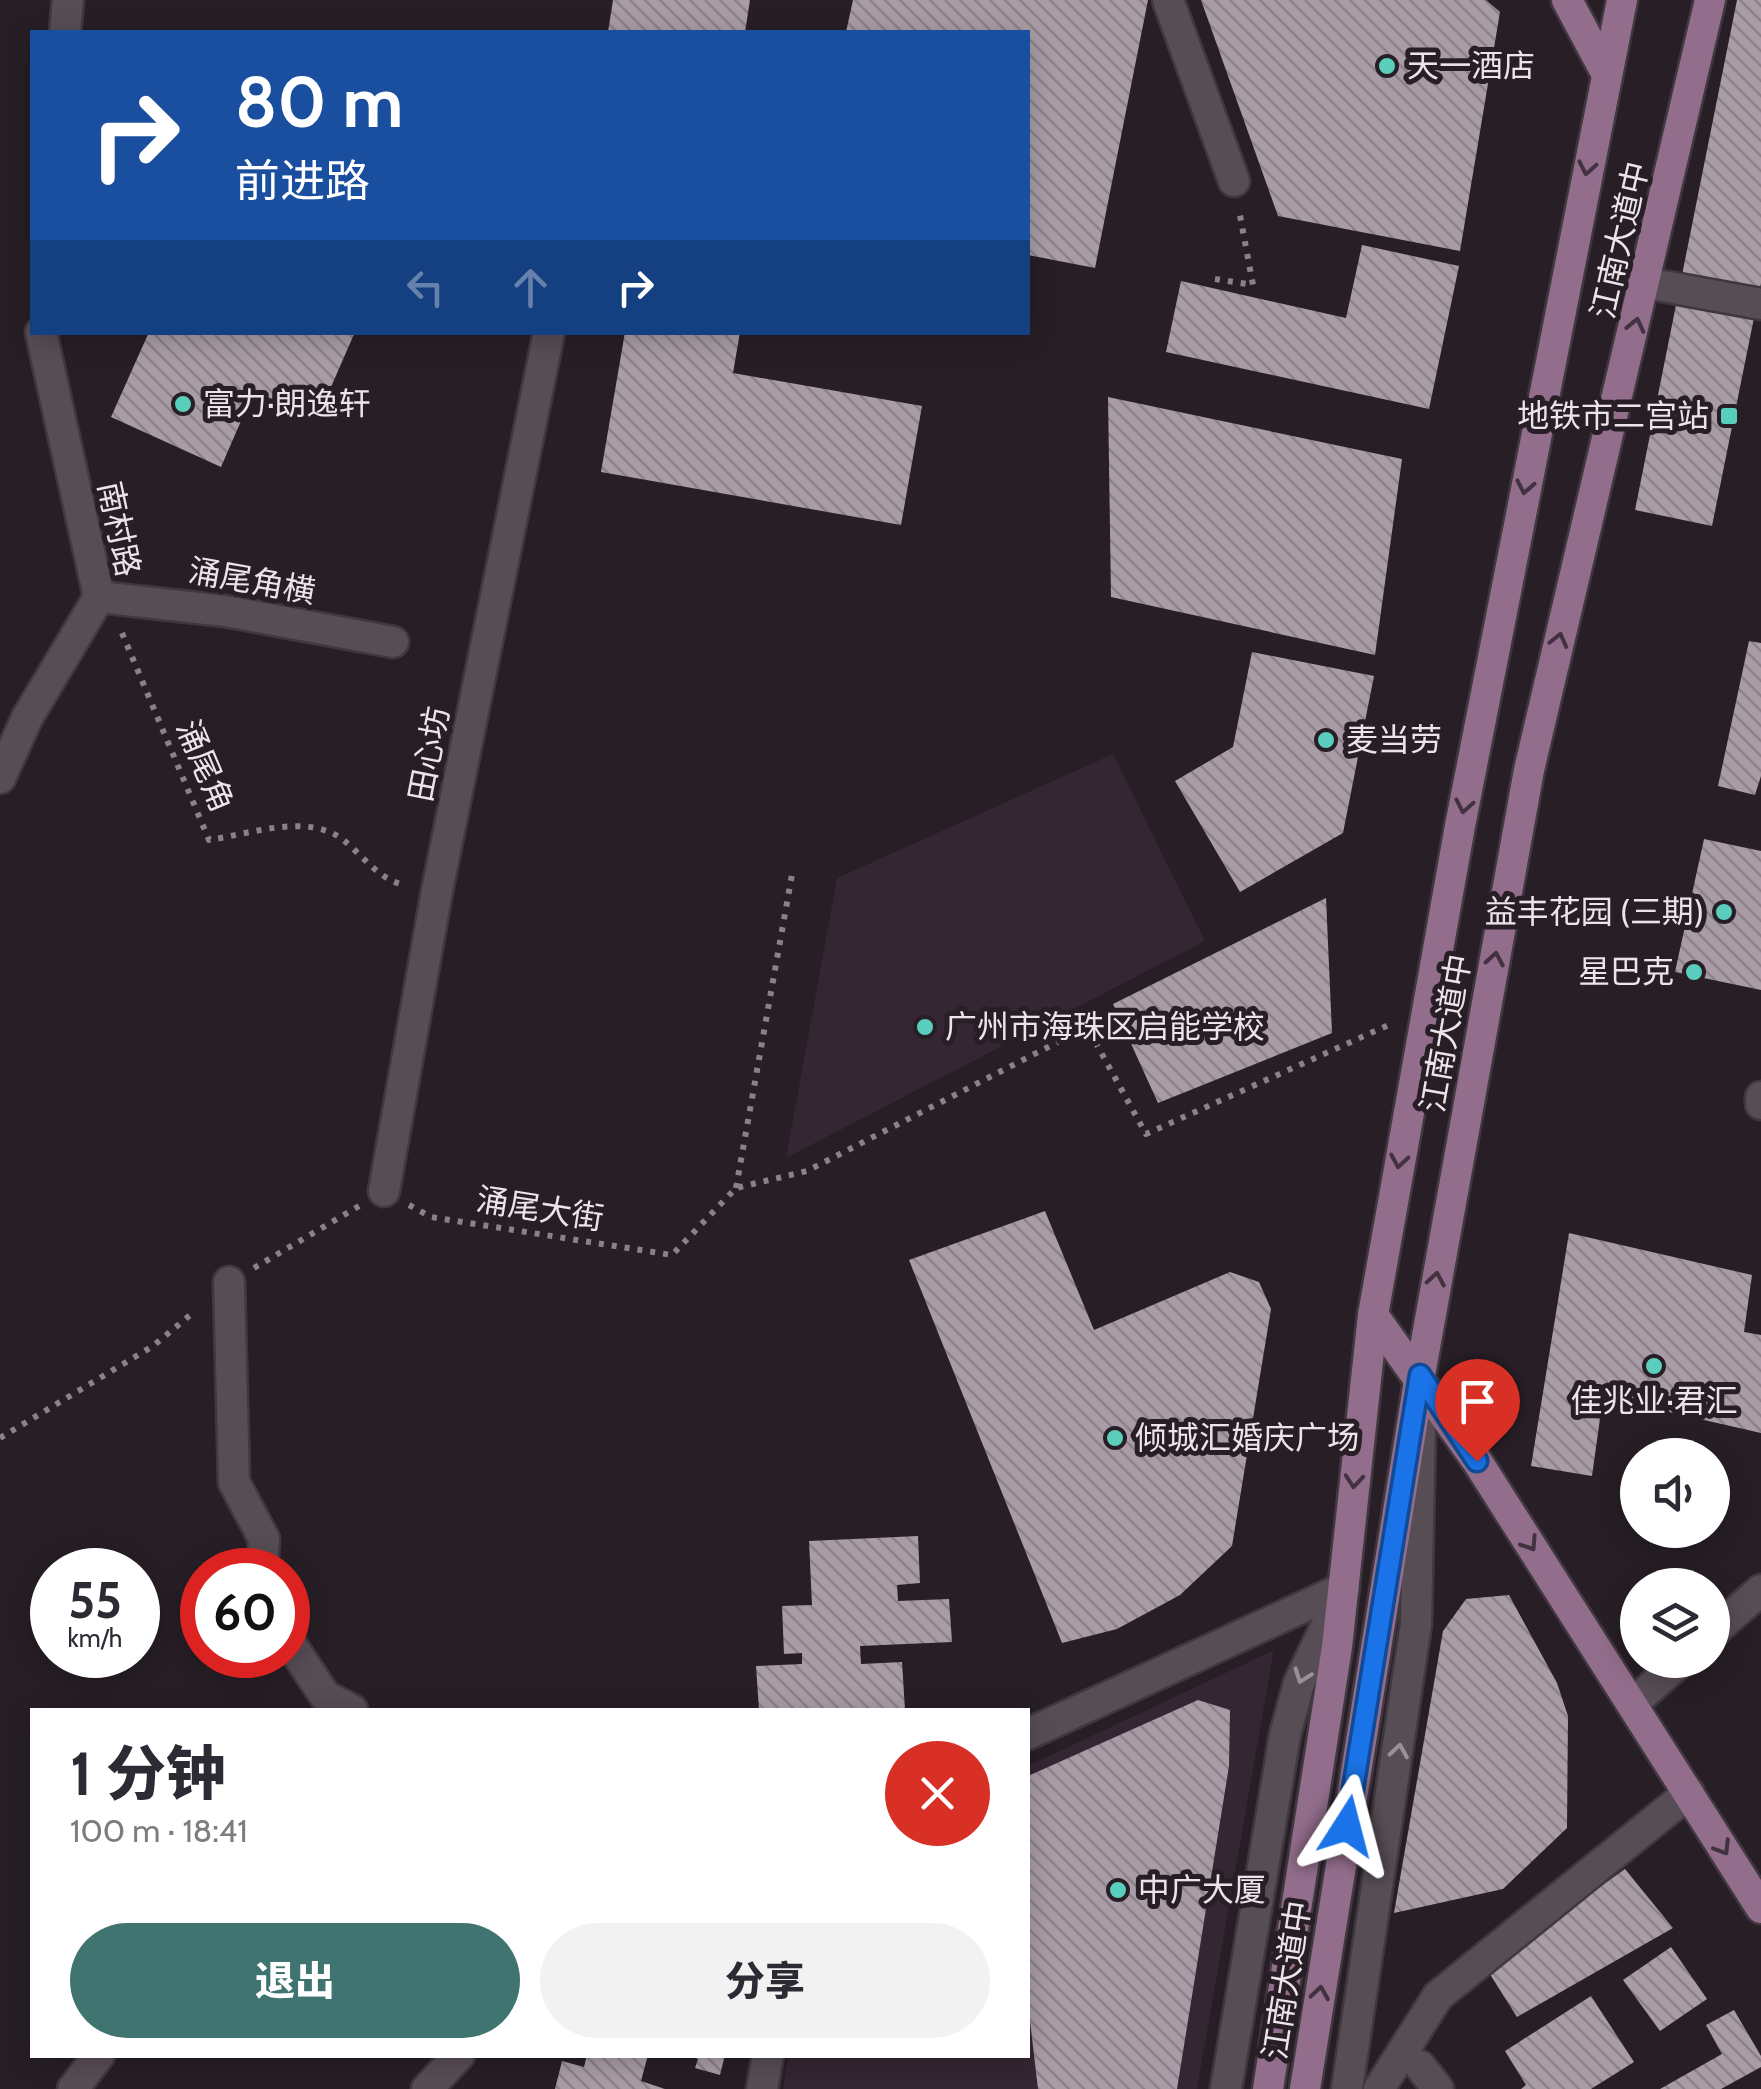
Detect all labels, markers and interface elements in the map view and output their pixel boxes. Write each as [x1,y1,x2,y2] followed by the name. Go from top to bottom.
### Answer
[1407,46,1535,85] place label: 天一酒店
[1376,55,1398,77] marker: 天一酒店
[235,59,403,145] text: 80 m
[70,70,200,200] icon: right
[235,154,370,208] text: 前进路
[1583,158,1657,322] street label: 江南大道中
[1577,159,1598,176] one-way arrow
[398,260,453,315] icon: left
[503,260,558,315] icon: ahead
[608,260,663,315] icon: right
[1624,317,1645,334] one-way arrow
[203,384,371,423] place label: 富力·朗逸轩
[172,393,194,415] marker: 富力·朗逸轩
[1517,396,1709,435] place label: 地铁市二宫站
[1718,405,1740,427] marker: 地铁市二宫站
[90,478,149,580] street label: 南村路
[1515,478,1536,495] one-way arrow
[186,550,319,611] street label: 涌尾角横
[1547,632,1568,649] one-way arrow
[400,703,457,805] street label: 田心坊
[169,714,242,818] street label: 涌尾角
[1346,720,1442,759] place label: 麦当劳
[1315,729,1337,751] marker: 麦当劳
[1454,798,1475,815] one-way arrow
[1485,892,1704,931] place label: 益丰花园 (三期)
[1713,901,1735,923] marker: 益丰花园 (三期)
[1412,951,1479,1115] street label: 江南大道中
[1484,951,1505,967] one-way arrow
[1578,952,1674,991] place label: 星巴克
[1683,961,1705,983] marker: 星巴克
[945,1007,1265,1046] place label: 广州市海珠区启能学校
[914,1016,936,1038] marker: 广州市海珠区启能学校
[1389,1152,1410,1169] one-way arrow
[474,1179,606,1238] street label: 涌尾大街
[1425,1270,1446,1287] one-way arrow
[1643,1355,1665,1377] marker: 佳兆业·君汇
[1435,1359,1520,1462] pin
[1450,1374,1505,1429] icon: arrive
[1570,1381,1738,1420] place label: 佳兆业·君汇
[1135,1418,1359,1457] place label: 倾城汇婚庆广场
[1104,1427,1126,1449] marker: 倾城汇婚庆广场
[1620,1438,1730,1678] map controls
[1620,1438,1730,1548] button: sound
[1343,1474,1365,1490] one-way arrow
[1518,1533,1537,1551] one-way arrow
[180,1548,310,1678] speed limit sign: 60
[1620,1568,1730,1678] button: layers
[68,1570,122,1631] text: 55
[68,1623,122,1653] text: km/h
[1293,1666,1314,1683] one-way arrow
[70,1737,226,1810] text: 1 分钟
[885,1741,990,1846] button: close
[1388,1742,1409,1759] one-way arrow
[1295,1774,1399,1878] position arrow
[70,1811,248,1850] text: 100 m · 18:41
[1711,1837,1730,1855] one-way arrow
[1138,1870,1266,1909] place label: 中广大厦
[1107,1879,1129,1901] marker: 中广大厦
[1255,1898,1318,2062] street label: 江南大道中
[70,1923,520,2038] button: 退出
[540,1923,990,2038] button: 分享
[1309,1984,1330,2001] one-way arrow

